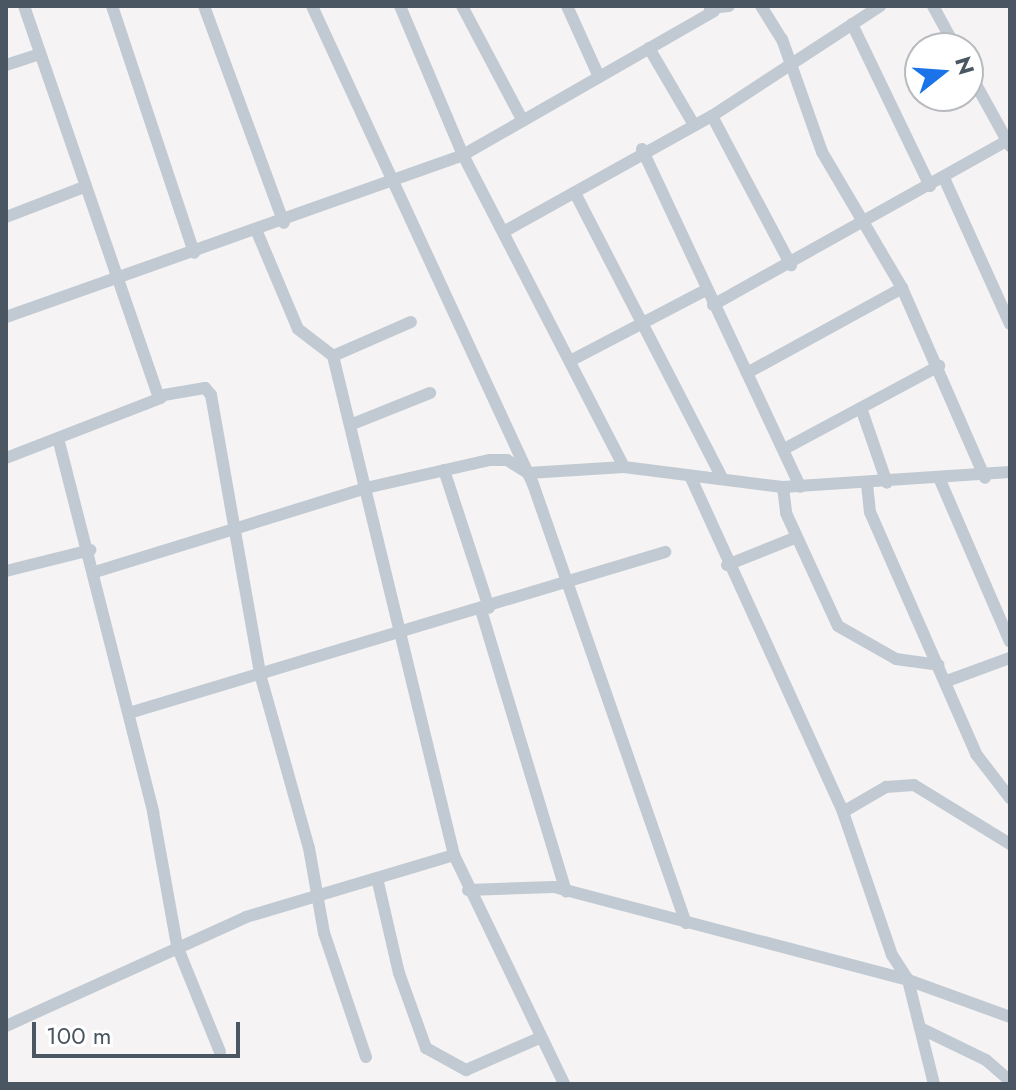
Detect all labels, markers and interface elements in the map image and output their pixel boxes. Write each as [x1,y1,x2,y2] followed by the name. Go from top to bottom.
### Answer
[904,32,984,112] north arrow
[947,53,983,79] text: N
[36,1006,244,1056] scale bar
[46,1018,112,1053] text: 100 m

